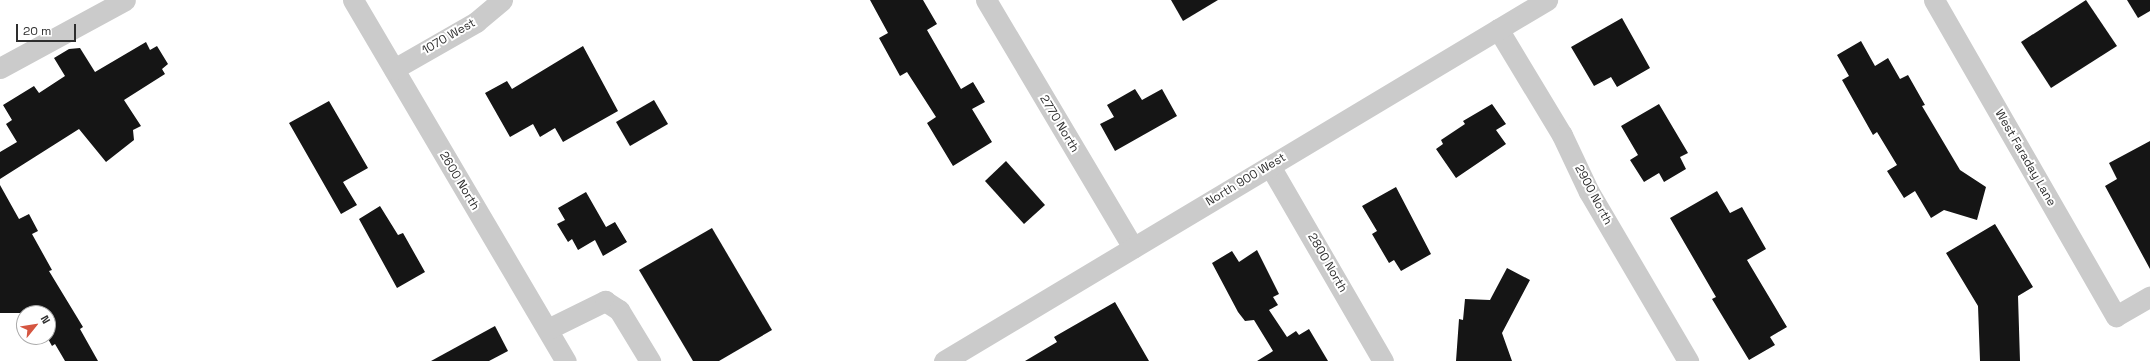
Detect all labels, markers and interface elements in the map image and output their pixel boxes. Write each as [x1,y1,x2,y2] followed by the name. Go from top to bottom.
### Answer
[18,16,78,42] scale bar
[420,16,478,58] street label: 1070 West
[23,23,51,39] text: 20 m
[1036,93,1082,155] street label: 2770 North
[1991,107,2059,209] street label: West Faraday Lane
[436,149,482,213] street label: 2600 North
[1203,150,1289,210] street label: North 900 West
[1571,163,1615,227] street label: 2900 North
[1304,231,1350,295] street label: 2800 North
[16,305,56,345] north arrow
[38,313,53,326] text: N

